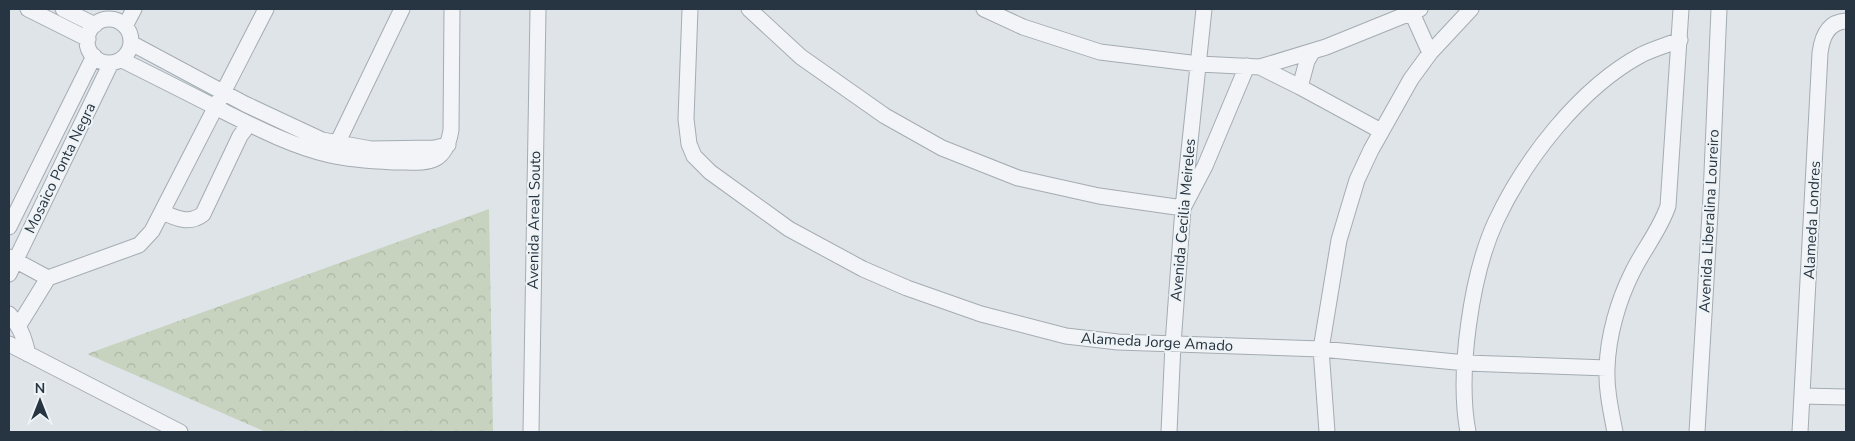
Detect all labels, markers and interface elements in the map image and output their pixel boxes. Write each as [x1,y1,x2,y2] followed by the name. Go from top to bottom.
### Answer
[20,99,100,237] street label: Mosaico Ponta Negra
[1694,129,1724,313] street label: Avenida Liberalina Loureiro
[1166,138,1200,302] street label: Avenida Cecilia Meireles
[523,151,545,289] street label: Avenida Areal Souto
[1799,160,1825,280] street label: Alameda Londres
[1080,328,1234,356] street label: Alameda Jorge Amado
[15,376,65,426] north arrow
[35,379,45,398] text: N

